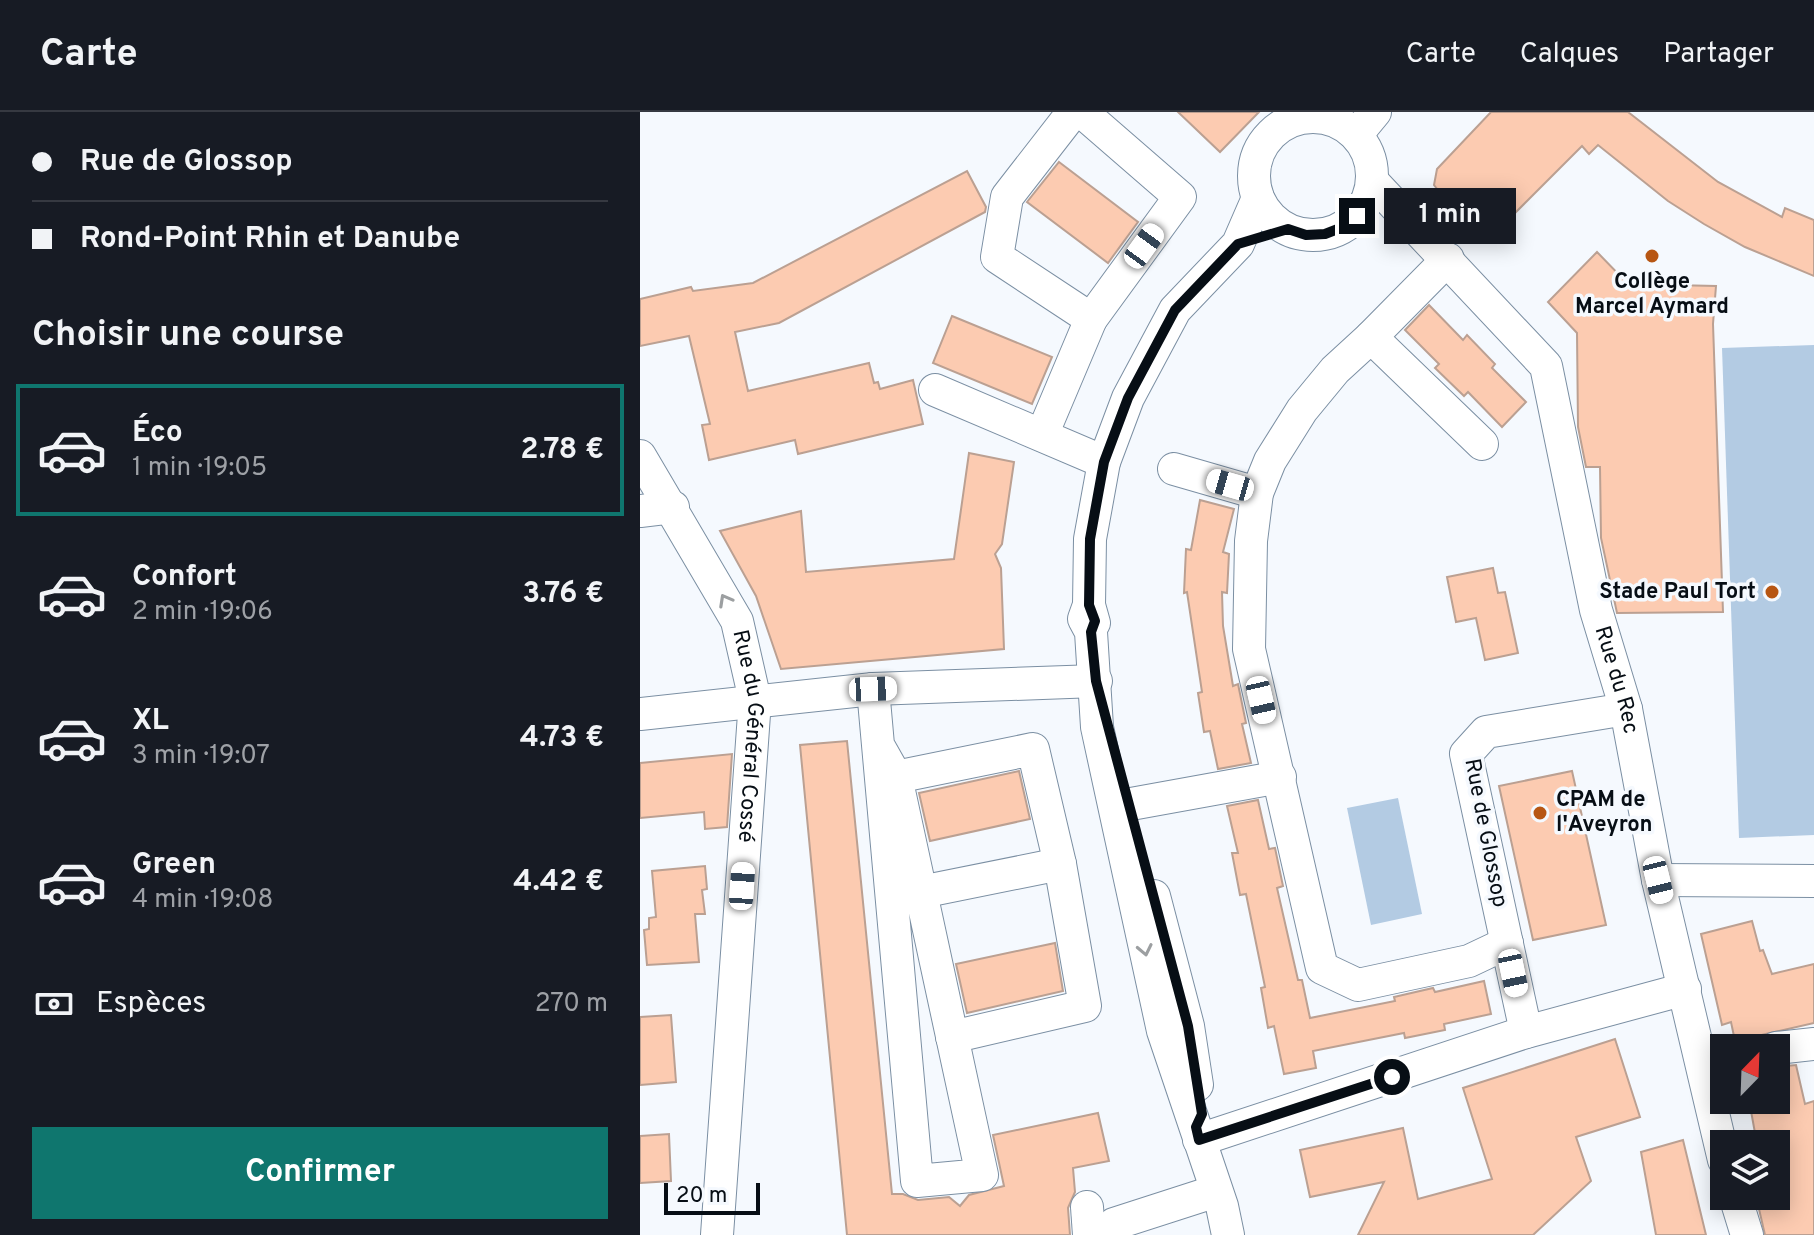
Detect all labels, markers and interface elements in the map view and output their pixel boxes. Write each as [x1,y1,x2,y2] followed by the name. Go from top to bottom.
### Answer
[40,31,138,80] text: Carte
[1406,37,1476,73] text: Carte
[1520,37,1619,73] text: Calques
[1663,37,1774,73] text: Partager
[80,144,293,181] text: Rue de Glossop
[1385,188,1517,244] callout: 1 min
[1339,198,1375,234] route end
[1419,199,1481,232] text: 1 min
[1120,220,1168,272] car
[80,221,460,258] text: Rond-Point Rhin et Danube
[1643,247,1661,265] marker: Collège Marcel Aymard
[1575,269,1729,321] place label: Collège Marcel Aymard
[32,313,344,359] text: Choisir une course
[36,414,108,486] icon: car
[132,415,183,452] text: Éco
[520,432,604,469] text: 2.78 €
[132,452,267,485] text: 1 min · 19:05
[1204,467,1256,503] car
[36,558,108,630] icon: car
[132,559,237,596] text: Confort
[522,576,604,613] text: 3.76 €
[1599,579,1756,606] place label: Stade Paul Tort
[1763,583,1781,601] marker: Stade Paul Tort
[719,593,734,608] one-way arrow
[132,596,273,629] text: 2 min · 19:06
[1588,623,1644,736] street label: Rue du Rec
[726,627,769,843] street label: Rue du Général Cossé
[1244,674,1278,726] car
[849,676,897,702] car
[36,702,108,774] icon: car
[132,703,169,740] text: XL
[520,720,604,757] text: 4.73 €
[132,740,270,773] text: 3 min · 19:07
[1457,756,1513,910] street label: Rue de Glossop
[1556,787,1653,839] place label: CPAM de l'Aveyron
[1531,804,1549,822] marker: CPAM de l'Aveyron
[36,846,108,918] icon: car
[132,847,216,884] text: Green
[1641,854,1675,906] car
[728,861,756,911] car
[513,864,604,901] text: 4.42 €
[132,884,273,917] text: 4 min · 19:08
[1136,943,1153,956] one-way arrow
[1496,947,1530,999] car
[32,982,76,1026] icon: cash
[96,986,206,1023] text: Espèces
[535,988,608,1021] text: 270 m
[1710,1034,1790,1114] north arrow
[1710,1034,1790,1210] map controls
[1374,1059,1410,1095] route start
[32,1127,608,1219] button: Confirmer
[1710,1130,1790,1210] button: layers
[664,1179,760,1215] scale bar
[676,1183,727,1210] text: 20 m

